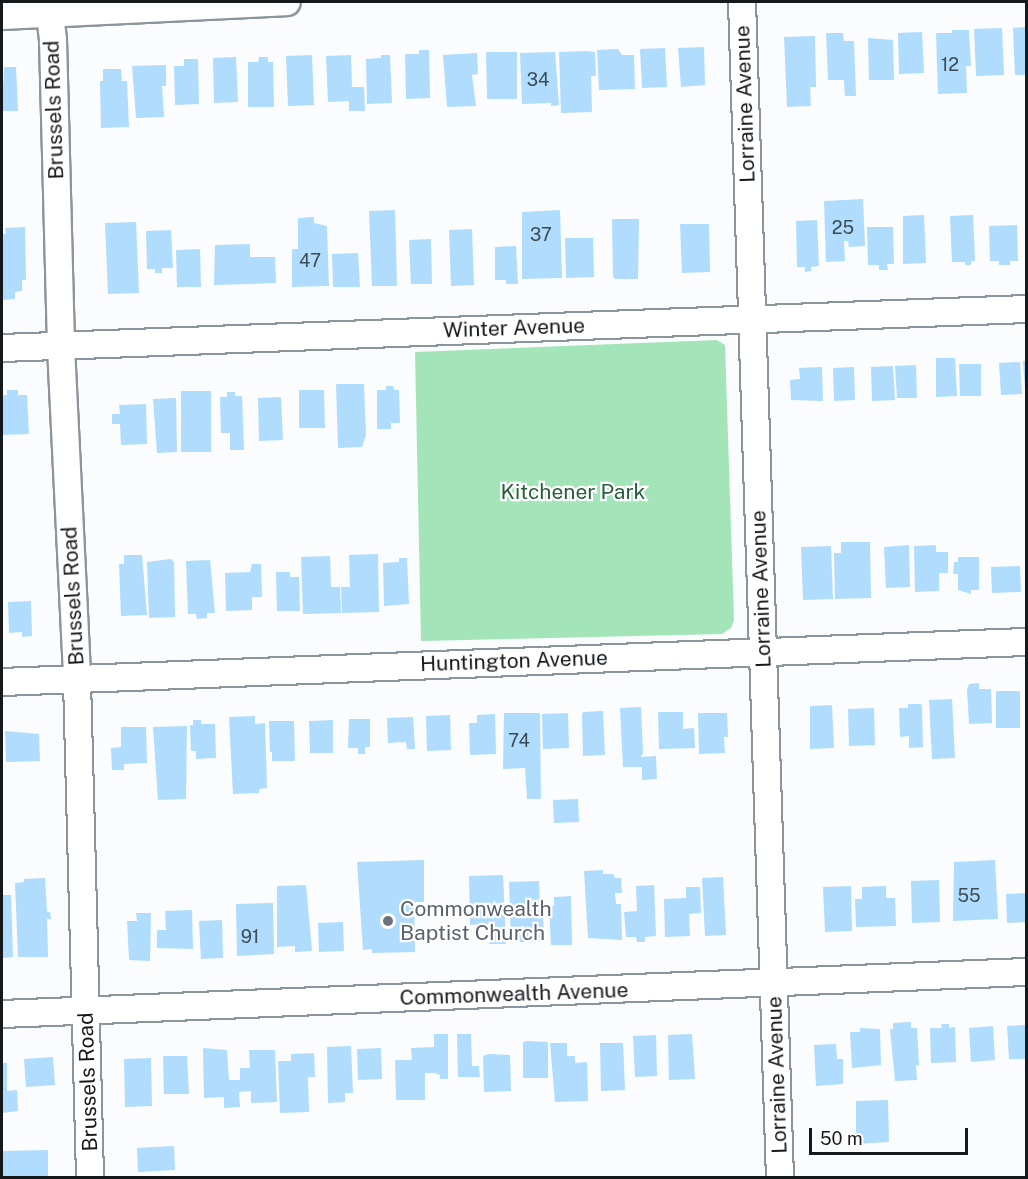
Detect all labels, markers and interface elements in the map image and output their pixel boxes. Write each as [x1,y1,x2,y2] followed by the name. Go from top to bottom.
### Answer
[730,25,760,183] street label: Lorraine Avenue
[39,40,69,180] street label: Brussels Road
[941,54,959,76] house number: 12
[527,69,549,91] house number: 34
[832,217,854,239] house number: 25
[530,224,552,246] house number: 37
[299,250,321,272] house number: 47
[442,313,586,343] street label: Winter Avenue
[501,479,645,505] park label: Kitchener Park
[746,510,776,668] street label: Lorraine Avenue
[57,526,89,666] street label: Brussels Road
[420,645,608,677] street label: Huntington Avenue
[508,730,530,752] house number: 74
[957,885,981,907] house number: 55
[400,896,552,946] place label: Commonwealth Baptist Church
[381,914,395,928] marker: Commonwealth Baptist Church
[241,926,259,948] house number: 91
[399,977,629,1011] street label: Commonwealth Avenue
[762,996,792,1154] street label: Lorraine Avenue
[73,1012,103,1152] street label: Brussels Road
[812,1116,971,1154] scale bar
[820,1128,863,1149] text: 50 m

